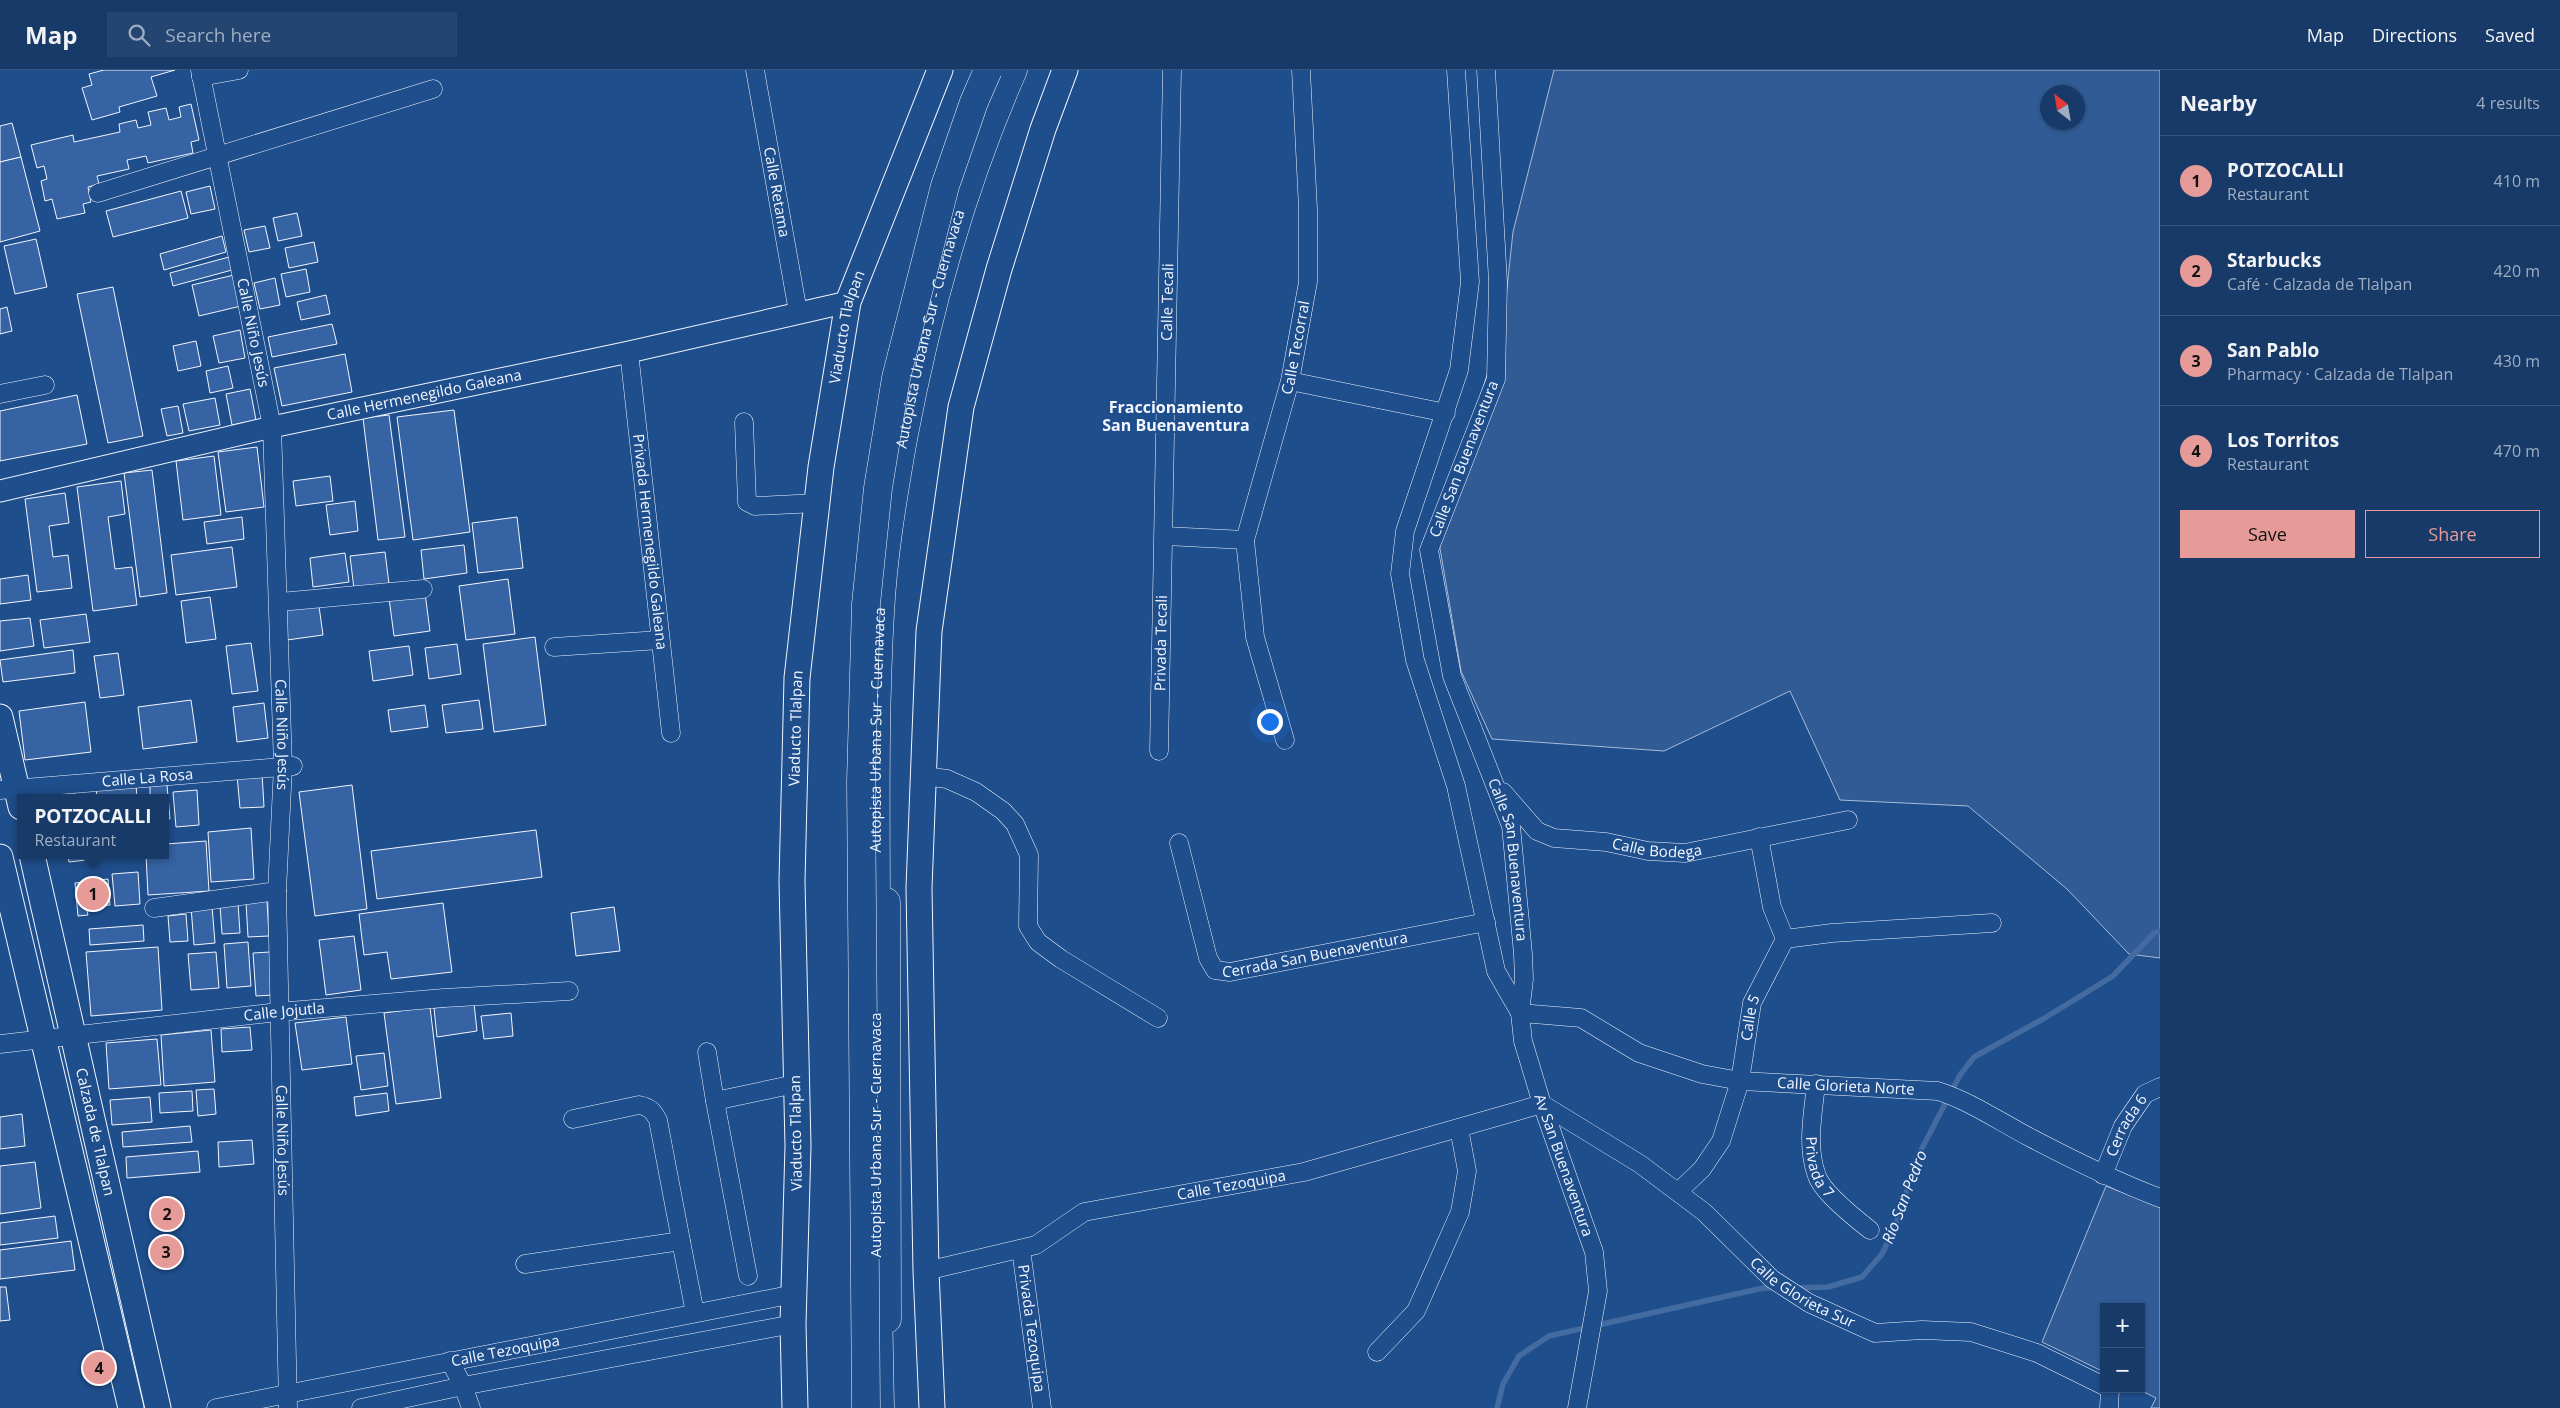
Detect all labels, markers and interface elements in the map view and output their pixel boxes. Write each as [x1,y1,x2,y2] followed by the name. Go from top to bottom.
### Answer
[107,12,457,57] search box
[25,18,77,51] text: Map
[125,21,153,49] icon: search
[165,22,271,48] text: Search here
[2307,23,2344,47] text: Map
[2372,23,2457,47] text: Directions
[2485,23,2535,47] text: Saved
[2040,85,2085,130] north arrow
[2180,89,2257,117] text: Nearby
[2476,92,2540,114] text: 4 results
[760,145,796,239] street label: Calle Retama
[2227,157,2344,183] text: POTZOCALLI
[2191,170,2201,192] text: 1
[2494,170,2540,192] text: 410 m
[2227,183,2309,205] text: Restaurant
[891,207,969,450] street label: Autopista Urbana Sur - Cuernavaca
[2227,247,2321,273] text: Starbucks
[2191,260,2201,282] text: 2
[2494,260,2540,282] text: 420 m
[1156,263,1177,341] street label: Calle Tecali
[824,267,869,385] street label: Viaducto Tlalpan
[2227,273,2412,295] text: Café · Calzada de Tlalpan
[233,276,275,389] street label: Calle Niño Jesús
[1276,299,1313,397] street label: Calle Tecorral
[2227,337,2319,363] text: San Pablo
[2191,350,2201,372] text: 3
[2494,350,2540,372] text: 430 m
[2227,363,2453,385] text: Pharmacy · Calzada de Tlalpan
[325,364,523,424] street label: Calle Hermenegildo Galeana
[1424,377,1502,540] street label: Calle San Buenaventura
[1102,396,1250,436] district label: Fraccionamiento San Buenaventura
[2227,427,2339,453] text: Los Torritos
[629,433,673,651] street label: Privada Hermenegildo Galeana
[2191,440,2201,462] text: 4
[2494,440,2540,462] text: 470 m
[2227,453,2309,475] text: Restaurant
[2180,510,2355,558] button: Save
[2365,510,2540,558] button: Share
[1149,595,1171,691] street label: Privada Tecali
[865,607,889,853] street label: Autopista Urbana Sur - Cuernavaca
[783,669,807,786] street label: Viaducto Tlalpan
[271,679,294,791] street label: Calle Niño Jesús
[1257,709,1283,735] your location
[101,763,194,791] street label: Calle La Rosa
[1484,775,1533,942] street label: Calle San Buenaventura
[17,794,169,859] popup
[34,803,152,829] text: POTZOCALLI
[34,829,116,851] text: Restaurant
[1610,833,1703,862] street label: Calle Bodega
[77,875,109,913] pin: 1
[1221,927,1409,981] street label: Cerrada San Buenaventura
[1735,991,1764,1042] street label: Calle 5
[242,997,325,1025] street label: Calle Jojutla
[865,1012,885,1258] street label: Autopista Urbana Sur - Cuernavaca
[72,1066,120,1198] street label: Calzada de Tlalpan
[1777,1072,1915,1099] street label: Calle Glorieta Norte
[784,1075,806,1191] street label: Viaducto Tlalpan
[272,1085,294,1196] street label: Calle Niño Jesús
[2101,1090,2151,1159] street label: Cerrada 6
[1531,1091,1599,1239] street label: Av San Buenaventura
[1802,1136,1839,1202] street label: Privada 7
[1876,1147,1932,1247] water label: Río San Pedro
[1175,1165,1287,1204] street label: Calle Tezoquipa
[151,1195,183,1233] pin: 2
[150,1233,182,1271] pin: 3
[1746,1252,1859,1332] street label: Calle Glorieta Sur
[1014,1263,1051,1393] street label: Privada Tezoquipa
[2100,1303,2145,1393] map controls
[2100,1303,2145,1348] button: +
[449,1329,561,1370] street label: Calle Tezoquipa
[2100,1348,2145,1393] button: −
[83,1349,115,1387] pin: 4

